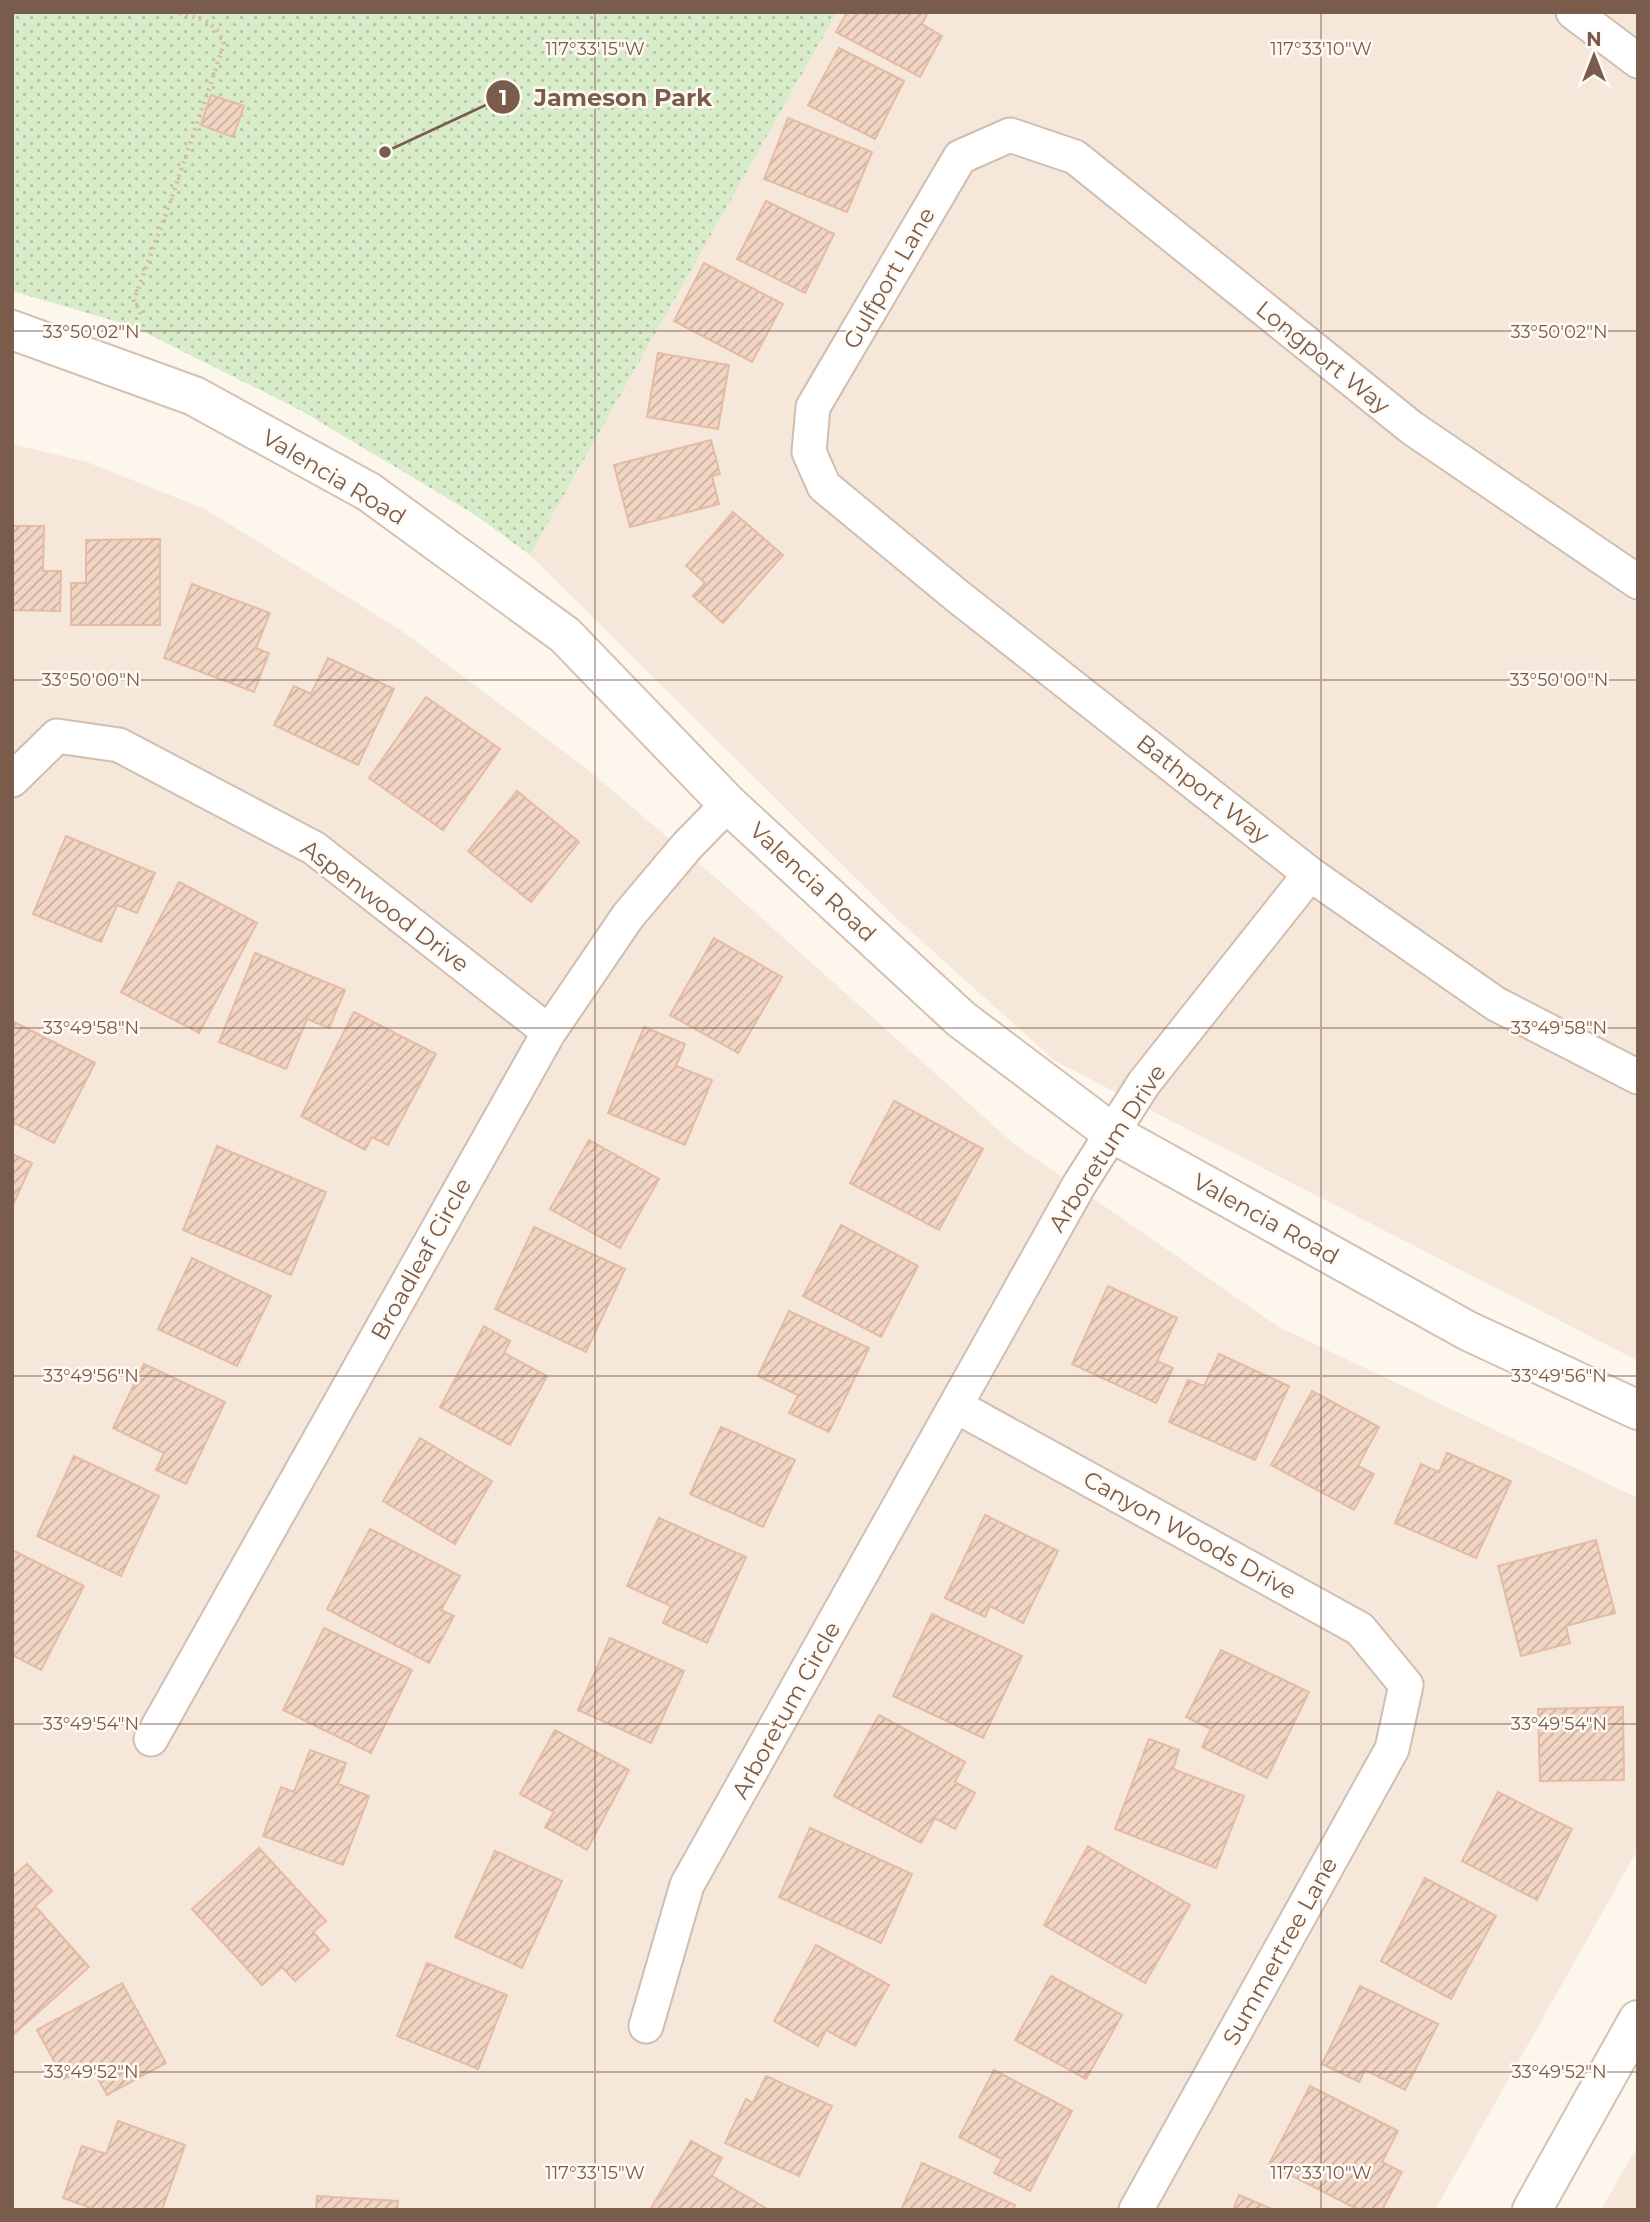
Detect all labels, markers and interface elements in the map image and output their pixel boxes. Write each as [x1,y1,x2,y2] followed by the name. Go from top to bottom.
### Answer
[1559,21,1629,91] north arrow
[1586,28,1602,51] text: N
[545,38,645,60] text: 117°33'15"W
[1270,38,1372,60] text: 117°33'10"W
[485,75,726,120] callout: Jameson Park
[533,83,712,112] text: Jameson Park
[499,85,507,110] text: 1
[837,202,941,354] street label: Gulfport Lane
[1250,295,1396,420] street label: Longport Way
[42,321,140,343] text: 33°50'02"N
[1510,321,1608,343] text: 33°50'02"N
[257,423,411,531] street label: Valencia Road
[42,669,140,691] text: 33°50'00"N
[1510,669,1608,691] text: 33°50'00"N
[1131,729,1275,850] street label: Bathport Way
[744,816,882,948] street label: Valencia Road
[296,834,474,978] street label: Aspenwood Drive
[43,1017,139,1039] text: 33°49'58"N
[1511,1017,1607,1039] text: 33°49'58"N
[1042,1059,1172,1237] street label: Arboretum Drive
[1188,1167,1344,1271] street label: Valencia Road
[365,1173,477,1345] street label: Broadleaf Circle
[43,1365,139,1387] text: 33°49'56"N
[1511,1365,1607,1387] text: 33°49'56"N
[1079,1465,1301,1605] street label: Canyon Woods Drive
[726,1617,846,1803] street label: Arboretum Circle
[43,1713,139,1735] text: 33°49'54"N
[1511,1713,1607,1735] text: 33°49'54"N
[1217,1852,1343,2050] street label: Summertree Lane
[43,2061,139,2083] text: 33°49'52"N
[1511,2061,1607,2083] text: 33°49'52"N
[545,2162,645,2184] text: 117°33'15"W
[1270,2162,1372,2184] text: 117°33'10"W

